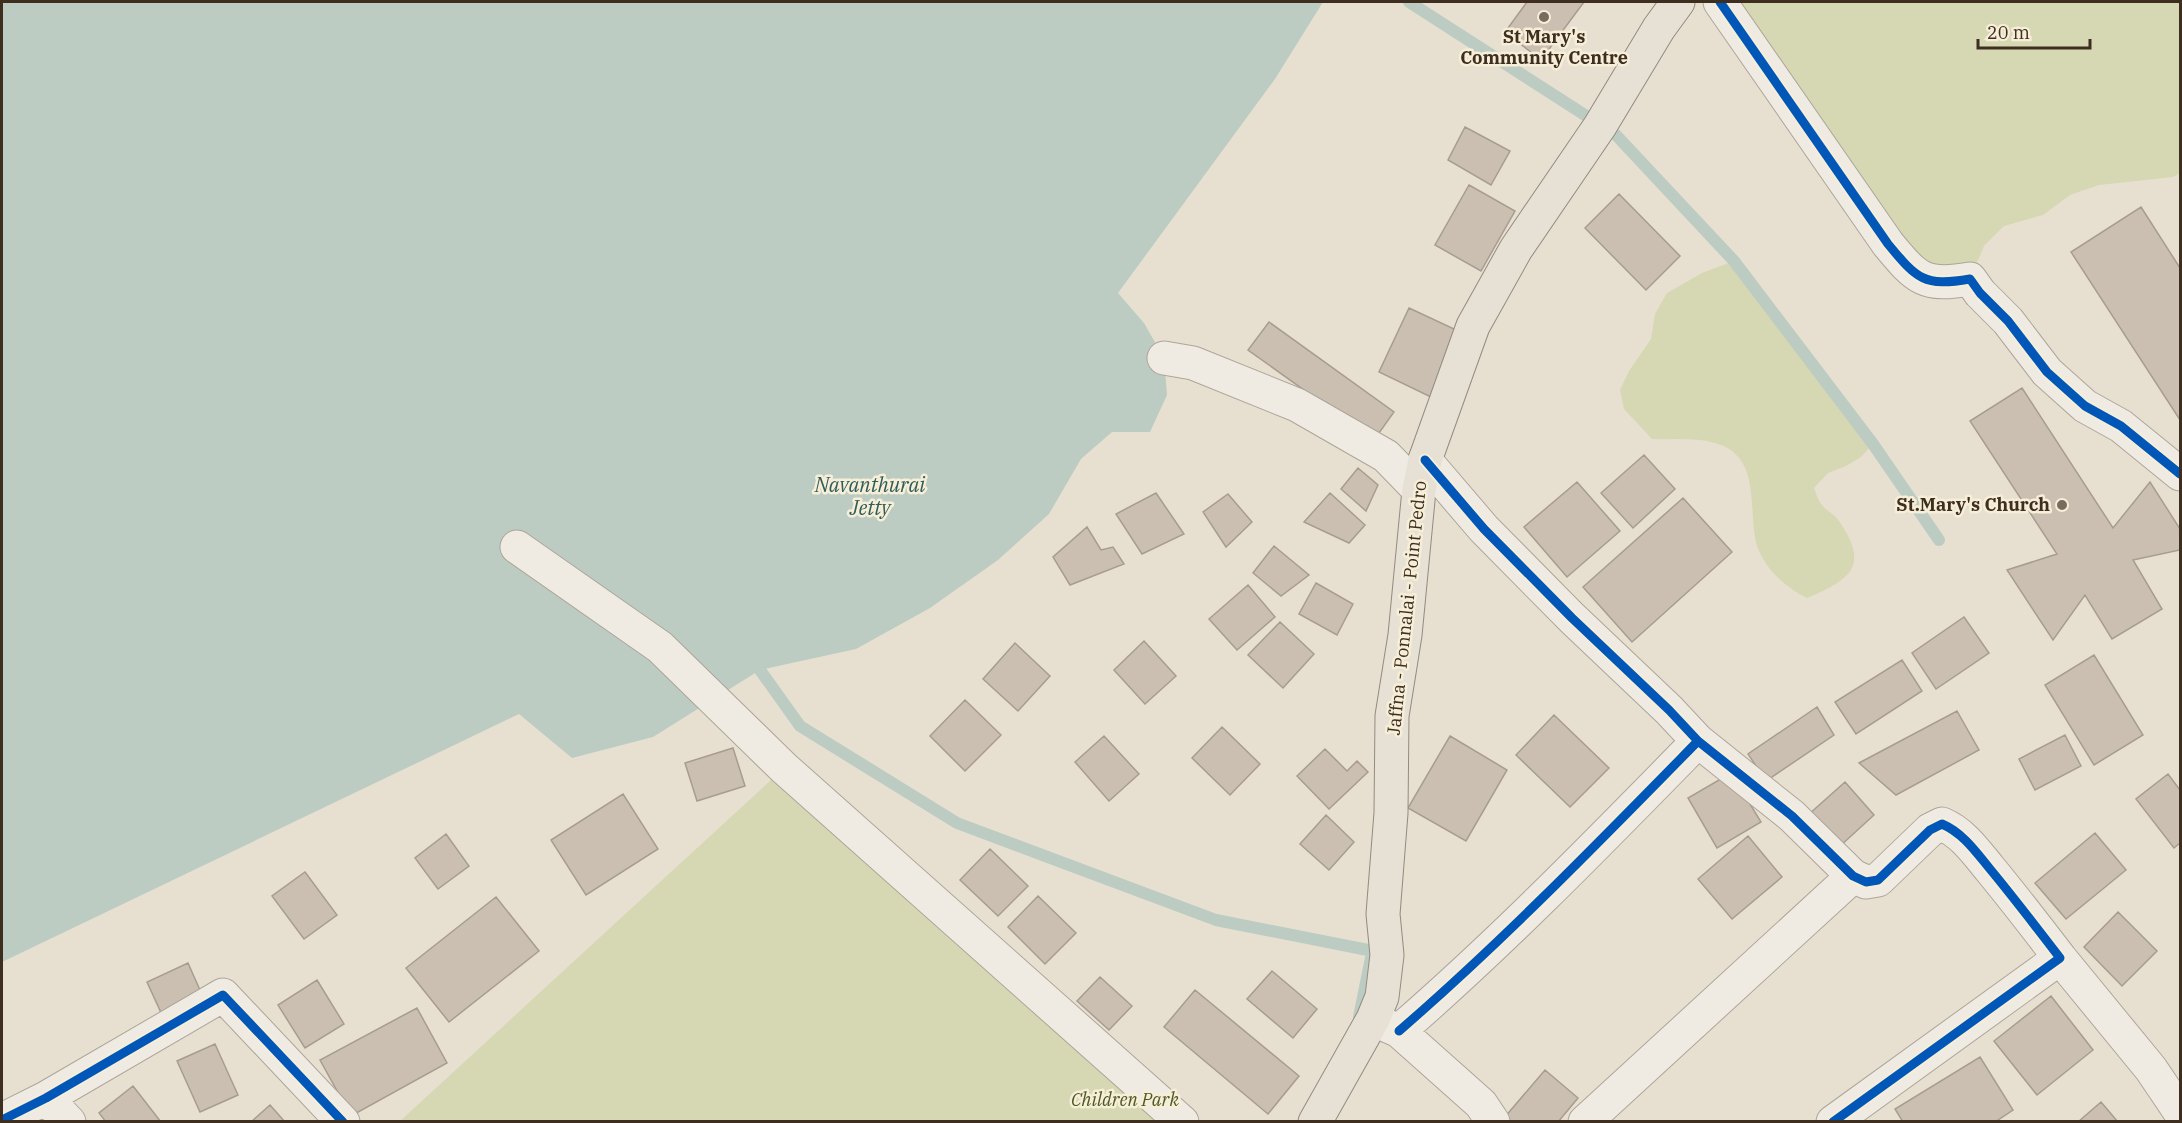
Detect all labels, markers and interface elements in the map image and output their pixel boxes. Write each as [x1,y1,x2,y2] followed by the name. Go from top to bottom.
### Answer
[1537,10,1551,24] marker: St Mary's Community Centre
[1978,12,2090,50] scale bar
[1987,21,2030,44] text: 20 m
[1460,25,1628,69] place label: St Mary's Community Centre
[814,471,925,521] water label: Navanthurai Jetty
[1382,480,1431,736] street label: Jaffna - Ponnalai - Point Pedro
[1896,493,2050,516] place label: St.Mary's Church
[2055,498,2069,512] marker: St.Mary's Church
[1071,1088,1179,1111] park label: Children Park

